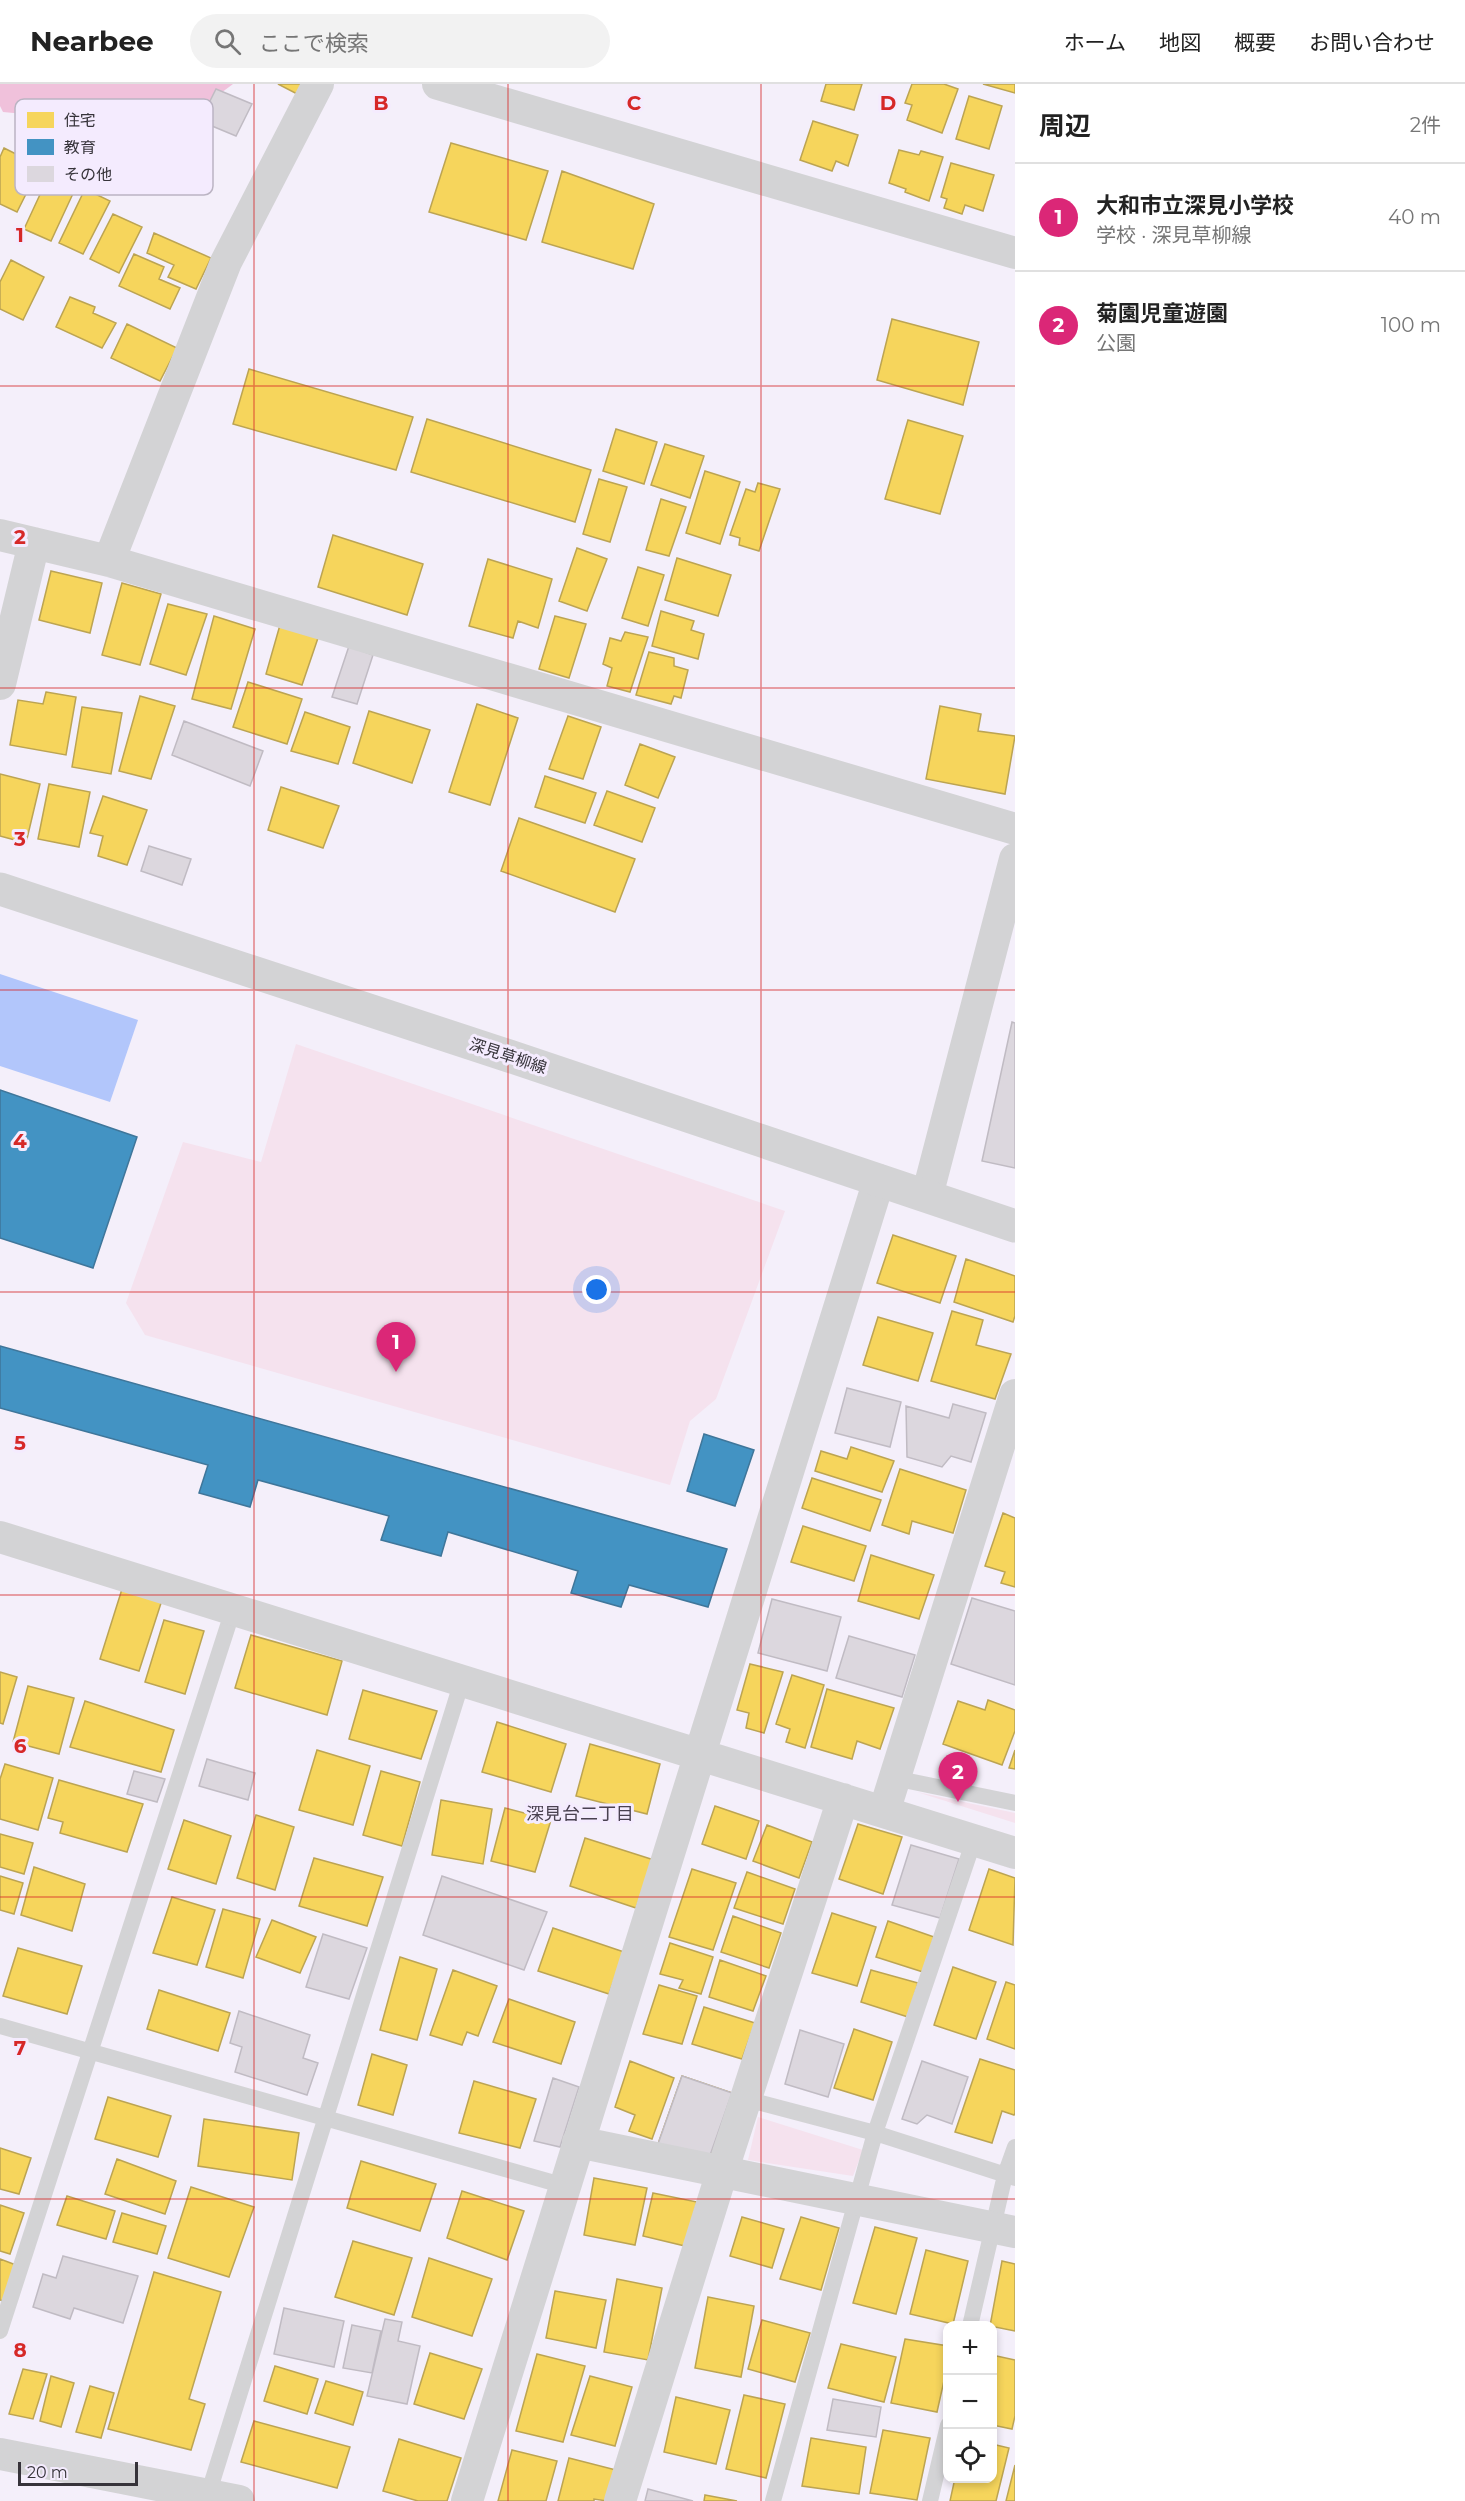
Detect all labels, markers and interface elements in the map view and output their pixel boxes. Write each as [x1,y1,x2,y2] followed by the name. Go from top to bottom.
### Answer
[190,14,610,68] search box
[30,24,154,58] text: Nearbee
[211,25,244,58] icon: search
[259,30,369,57] text: ここで検索
[1064,30,1126,55] text: ホーム
[1159,30,1201,55] text: 地図
[1234,30,1276,55] text: 概要
[1309,30,1435,55] text: お問い合わせ
[373,91,389,115] text: B
[627,91,642,115] text: C
[880,91,896,115] text: D
[15,99,213,195] legend
[1039,110,1091,142] text: 周辺
[64,111,96,130] text: 住宅
[1410,113,1441,137] text: 2件
[64,138,96,157] text: 教育
[64,165,112,184] text: その他
[1096,192,1294,219] text: 大和市立深見小学校
[1055,205,1062,229] text: 1
[1388,205,1441,229] text: 40 m
[16,223,24,247] text: 1
[1096,223,1252,247] text: 学校 · 深見草柳線
[1096,300,1228,327] text: 菊園児童遊園
[1053,313,1064,337] text: 2
[1381,313,1441,337] text: 100 m
[1096,331,1136,355] text: 公園
[14,525,26,549] text: 2
[13,827,26,851] text: 3
[467,1035,549,1077] street label: 深見草柳線
[13,1129,27,1153] text: 4
[582,1275,611,1304] your location
[376,1322,416,1372] pin: 1
[14,1431,26,1455] text: 5
[14,1734,27,1758] text: 6
[938,1752,978,1802] pin: 2
[526,1803,634,1825] district label: 深見台二丁目
[14,2036,26,2060] text: 7
[943,2321,997,2483] map controls
[943,2321,997,2375] button: +
[13,2338,27,2362] text: 8
[943,2375,997,2429] button: −
[943,2429,997,2483] button: locate
[18,2459,138,2486] scale bar
[27,2463,68,2482] text: 20 m

